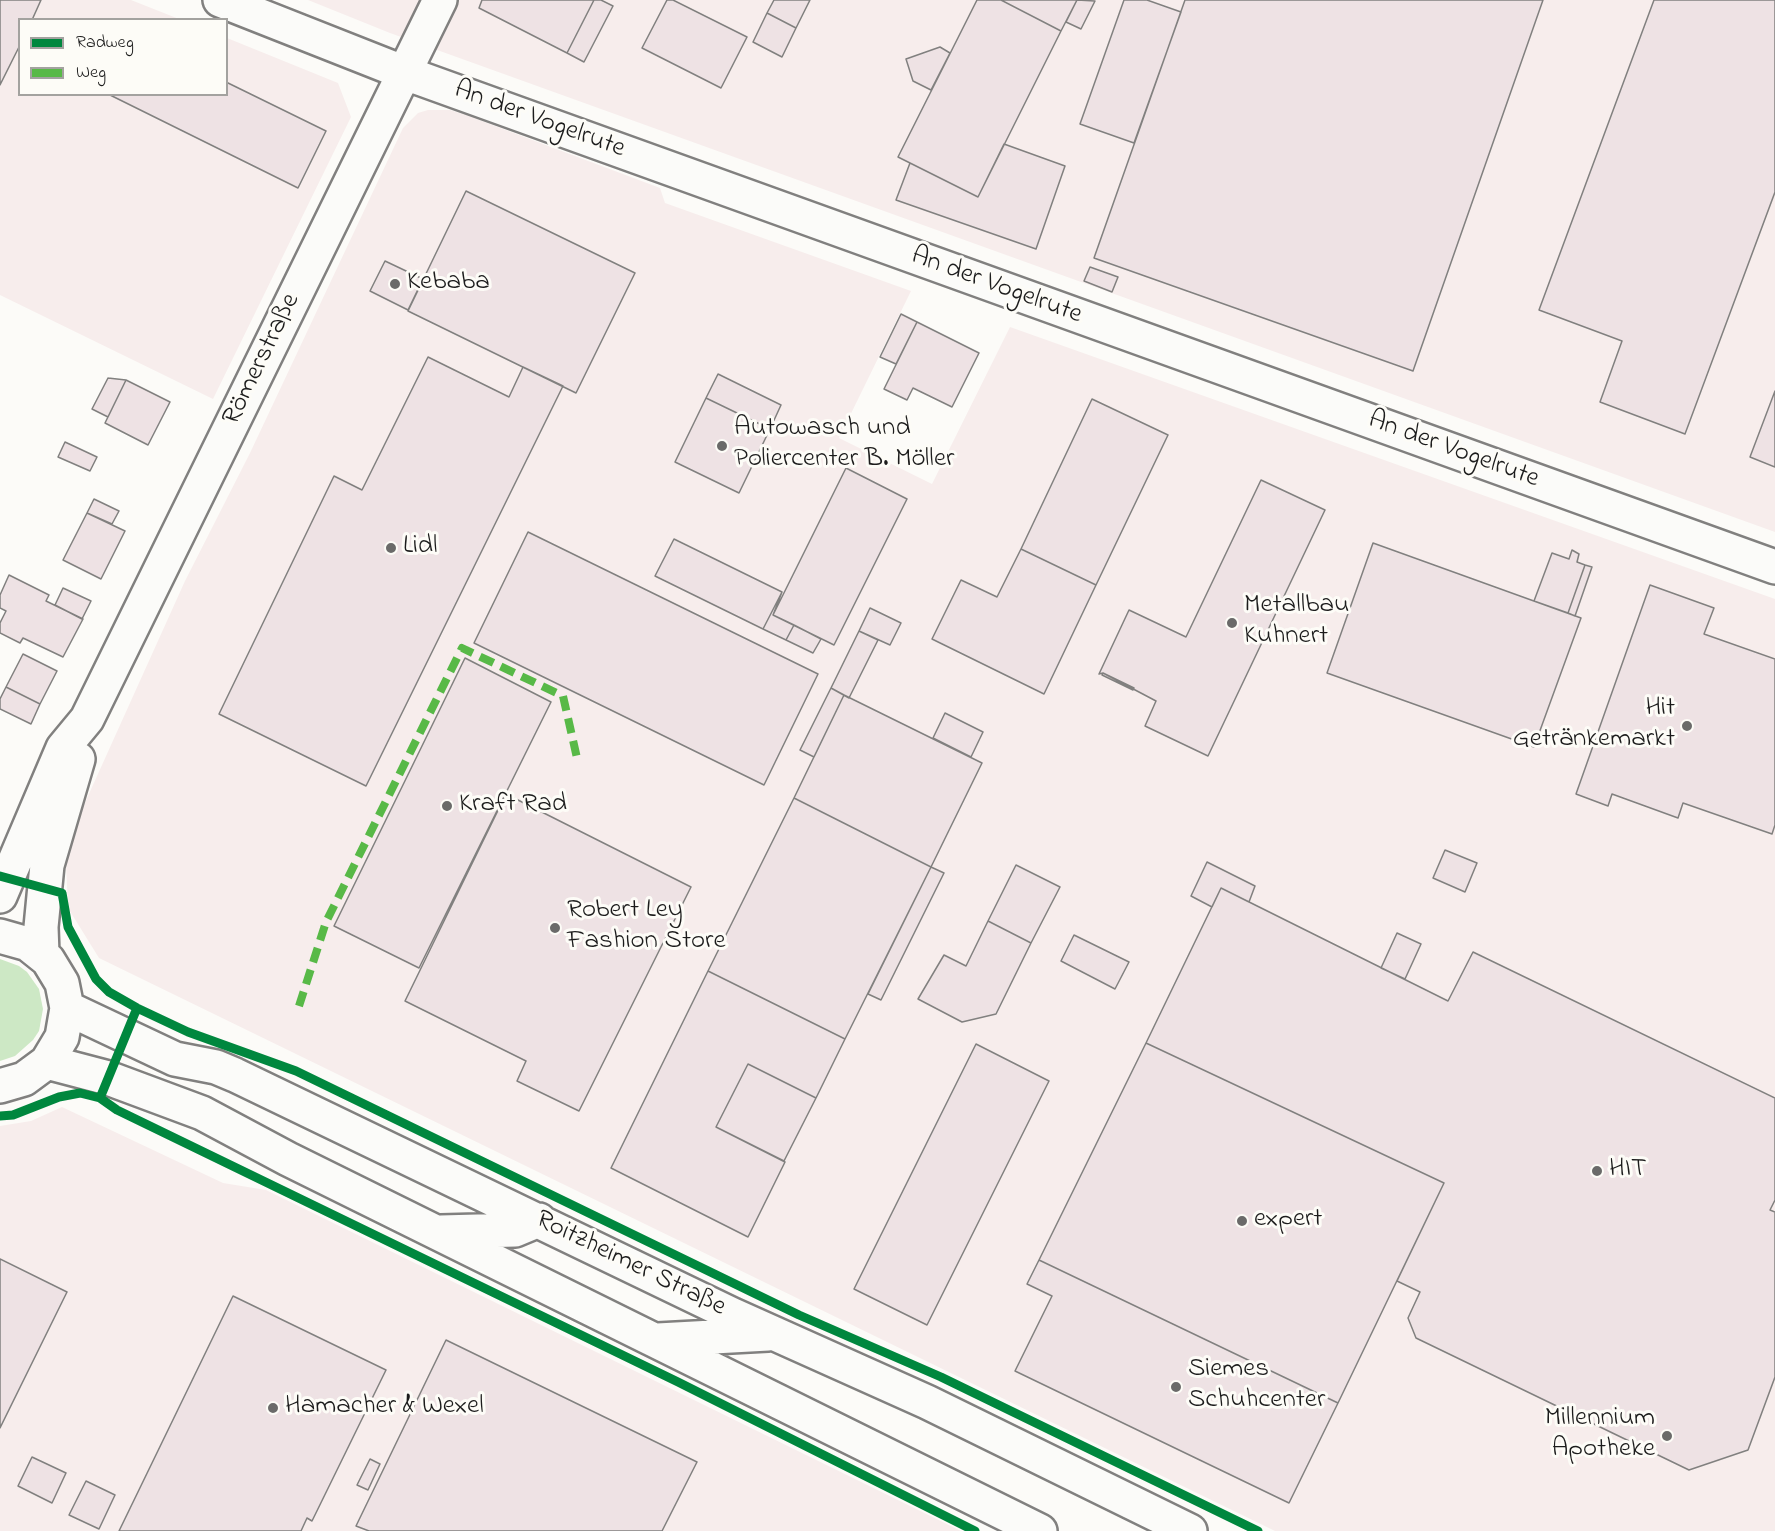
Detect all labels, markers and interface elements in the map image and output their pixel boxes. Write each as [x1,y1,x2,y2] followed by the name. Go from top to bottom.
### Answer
[18,18,228,96] legend
[76,30,134,56] text: Radweg
[76,60,106,86] text: Weg
[449,75,629,167] street label: An der Vogelrute
[906,241,1086,333] street label: An der Vogelrute
[407,268,490,300] place label: Kebaba
[388,277,402,291] marker: Kebaba
[217,289,309,431] street label: Römerstraße
[1363,405,1543,497] street label: An der Vogelrute
[734,414,954,477] place label: Autowasch und Poliercenter B. Möller
[715,439,729,453] marker: Autowasch und Poliercenter B. Möller
[403,532,438,564] place label: Lidl
[384,541,398,555] marker: Lidl
[1244,591,1349,654] place label: Metallbau Kuhnert
[1225,616,1239,630] marker: Metallbau Kuhnert
[1513,694,1675,757] place label: Hit Getränkemarkt
[1680,719,1694,733] marker: Hit Getränkemarkt
[459,790,567,822] place label: Kraft Rad
[440,799,454,813] marker: Kraft Rad
[567,896,726,959] place label: Robert Ley Fashion Store
[548,921,562,935] marker: Robert Ley Fashion Store
[1609,1155,1647,1187] place label: HIT
[1590,1164,1604,1178] marker: HIT
[530,1205,730,1325] street label: Roitzheimer Straße
[1254,1205,1322,1237] place label: expert
[1235,1214,1249,1228] marker: expert
[1188,1355,1325,1418] place label: Siemes Schuhcenter
[1169,1380,1183,1394] marker: Siemes Schuhcenter
[285,1392,484,1424] place label: Hamacher & Wexel
[266,1401,280,1415] marker: Hamacher & Wexel
[1545,1404,1655,1467] place label: Millennium Apotheke
[1660,1429,1674,1443] marker: Millennium Apotheke

